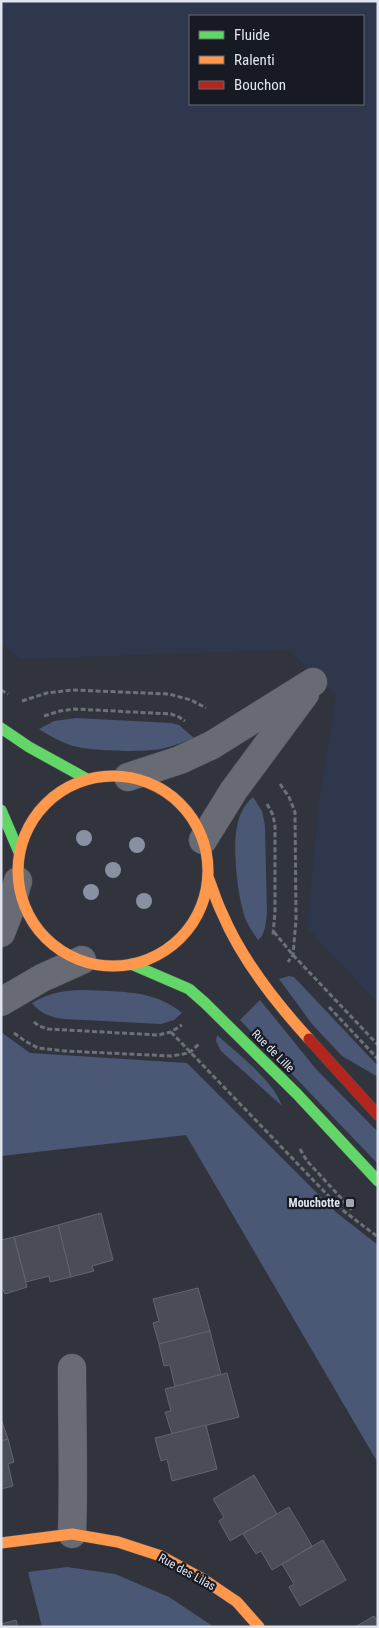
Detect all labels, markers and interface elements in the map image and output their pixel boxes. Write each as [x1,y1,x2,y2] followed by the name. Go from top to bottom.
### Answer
[189,15,364,105] legend
[234,26,270,44] text: Fluide
[234,51,275,69] text: Ralenti
[234,76,286,94] text: Bouchon
[249,1027,297,1075] street label: Rue de Lille
[289,1196,340,1210] place label: Mouchotte
[344,1197,356,1209] marker: Mouchotte
[156,1551,218,1593] street label: Rue des Lilas

